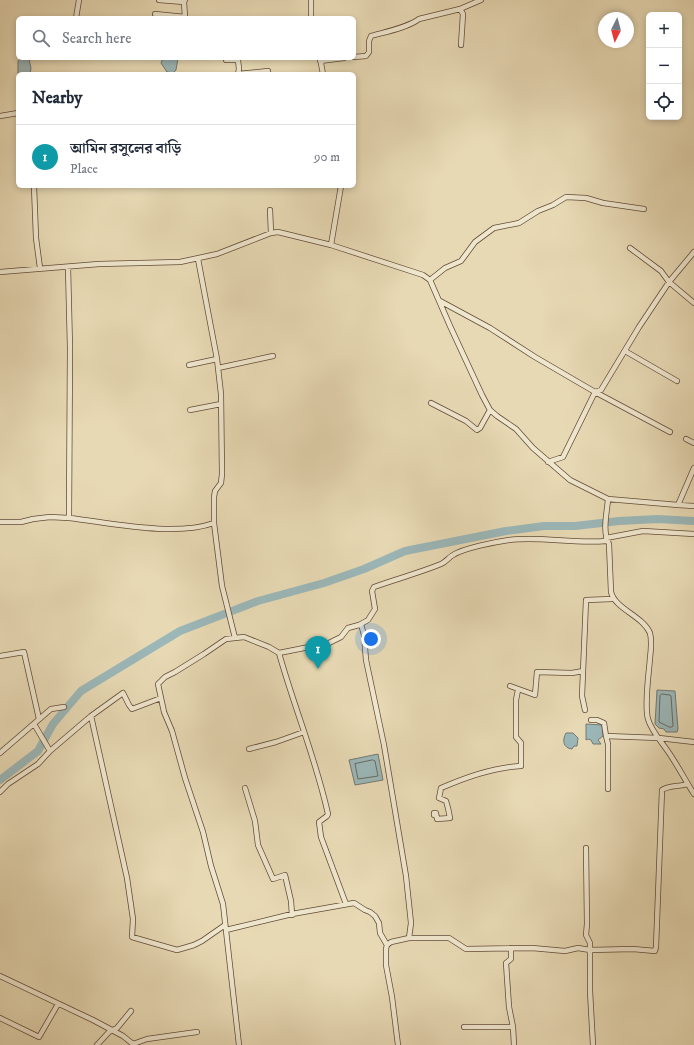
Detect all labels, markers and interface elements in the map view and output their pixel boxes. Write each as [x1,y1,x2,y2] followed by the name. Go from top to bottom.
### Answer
[598,12,634,48] north arrow
[646,12,682,120] map controls
[646,12,682,48] button: +
[16,16,356,60] search box
[30,27,52,49] icon: search
[62,29,131,48] text: Search here
[646,48,682,84] button: −
[646,84,682,120] button: locate
[32,87,82,109] text: Nearby
[70,139,181,158] text: আমিন রসুলের বাড়ি
[43,149,47,165] text: 1
[314,149,340,165] text: 90 m
[70,161,98,177] text: Place
[361,629,381,649] your location
[305,636,331,669] pin: 1

